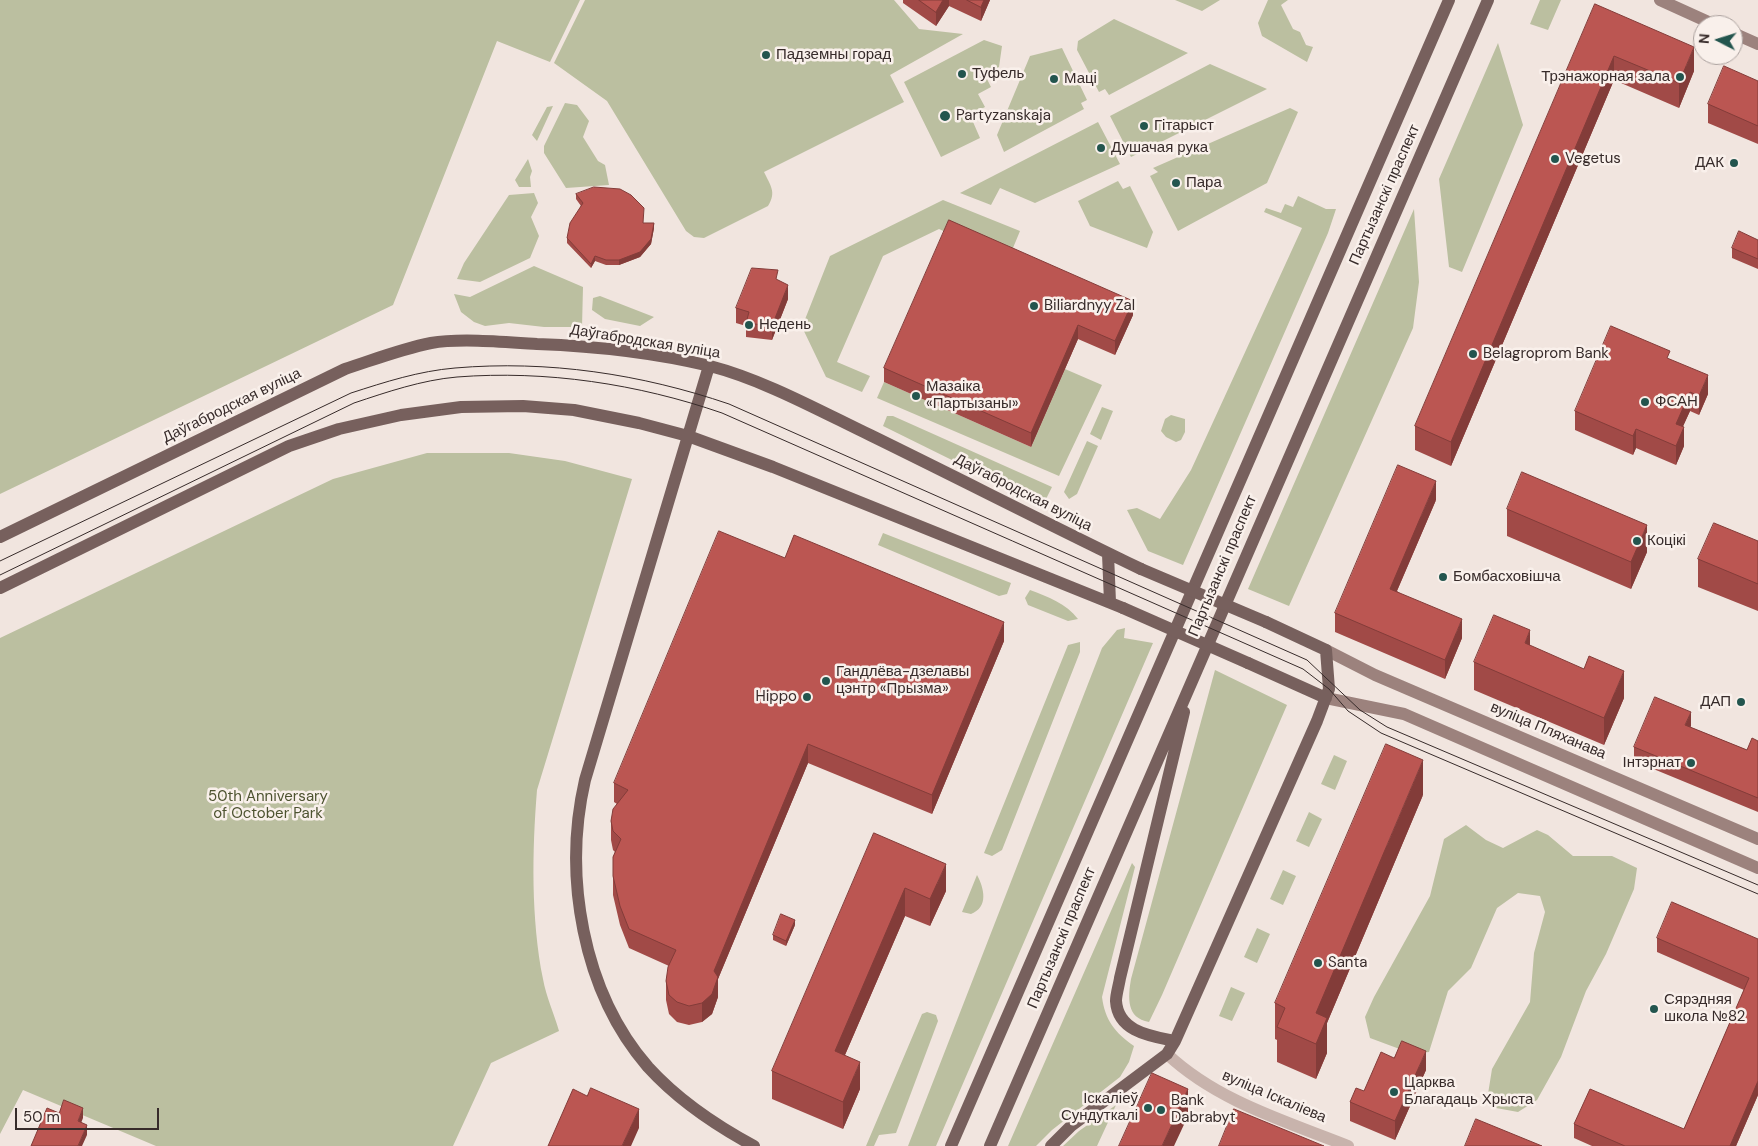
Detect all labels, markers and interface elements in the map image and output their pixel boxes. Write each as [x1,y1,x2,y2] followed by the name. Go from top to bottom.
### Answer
[1693,15,1743,65] north arrow
[1695,33,1713,45] text: N
[776,46,891,64] place label: Падземны горад
[760,49,772,61] marker: Падземны горад
[972,65,1024,83] place label: Туфель
[956,68,968,80] marker: Туфель
[1541,68,1670,86] place label: Трэнажорная зала
[1064,70,1097,88] place label: Маці
[1674,71,1686,83] marker: Трэнажорная зала
[1048,73,1060,85] marker: Маці
[956,107,1051,125] place label: Partyzanskaja
[938,109,952,123] marker: Partyzanskaja
[1154,117,1214,135] place label: Гітарыст
[1138,120,1150,132] marker: Гітарыст
[1346,122,1424,268] street label: Партызанскі праспект
[1111,139,1208,157] place label: Душачая рука
[1095,142,1107,154] marker: Душачая рука
[1565,150,1621,168] place label: Vegetus
[1549,153,1561,165] marker: Vegetus
[1695,154,1724,172] place label: ДАК
[1728,157,1740,169] marker: ДАК
[1186,174,1222,192] place label: Пара
[1170,177,1182,189] marker: Пара
[1044,297,1135,315] place label: Biliardnyy Zal
[1028,300,1040,312] marker: Biliardnyy Zal
[759,316,811,334] place label: Недень
[743,319,755,331] marker: Недень
[569,321,721,363] street label: Даўгабродская вуліца
[1483,345,1609,363] place label: Belagroprom Bank
[1467,348,1479,360] marker: Belagroprom Bank
[160,365,304,447] street label: Даўгабродская вуліца
[926,378,1019,413] place label: Мазаіка «Партызаны»
[910,390,922,402] marker: Мазаіка «Партызаны»
[1655,393,1698,411] place label: ФСАН
[1639,396,1651,408] marker: ФСАН
[951,451,1095,535] street label: Даўгабродская вуліца
[1185,493,1261,639] street label: Партызанскі праспект
[1647,532,1686,550] place label: Коцікі
[1631,535,1643,547] marker: Коцікі
[1453,568,1561,586] place label: Бомбасховішча
[1437,571,1449,583] marker: Бомбасховішча
[836,663,969,698] place label: Гандлёва-дзелавы цэнтр «Прызма»
[820,675,832,687] marker: Гандлёва-дзелавы цэнтр «Прызма»
[756,688,797,706] place label: Hippo
[801,691,813,703] marker: Hippo
[1700,693,1731,711] place label: ДАП
[1735,696,1747,708] marker: ДАП
[1487,699,1609,763] street label: вуліца Пляханава
[1623,754,1681,772] place label: Інтэрнат
[1685,757,1697,769] marker: Інтэрнат
[208,788,328,823] park label: 50th Anniversary of October Park
[1024,865,1100,1011] street label: Партызанскі праспект
[1328,954,1368,972] place label: Santa
[1312,957,1324,969] marker: Santa
[1664,991,1745,1026] place label: Сярэдняя школа №82
[1648,1003,1660,1015] marker: Сярэдняя школа №82
[1219,1067,1329,1127] street label: вуліца Іскаліева
[1404,1074,1533,1109] place label: Царква Благадаць Хрыста
[1388,1086,1400,1098] marker: Царква Благадаць Хрыста
[1061,1090,1138,1125] place label: Іскаліеў Сундуткалі
[1171,1092,1236,1127] place label: Bank Dabrabyt
[18,1098,161,1130] scale bar
[1142,1102,1154,1114] marker: Іскаліеў Сундуткалі
[1155,1104,1167,1116] marker: Bank Dabrabyt
[23,1107,60,1127] text: 50 m

